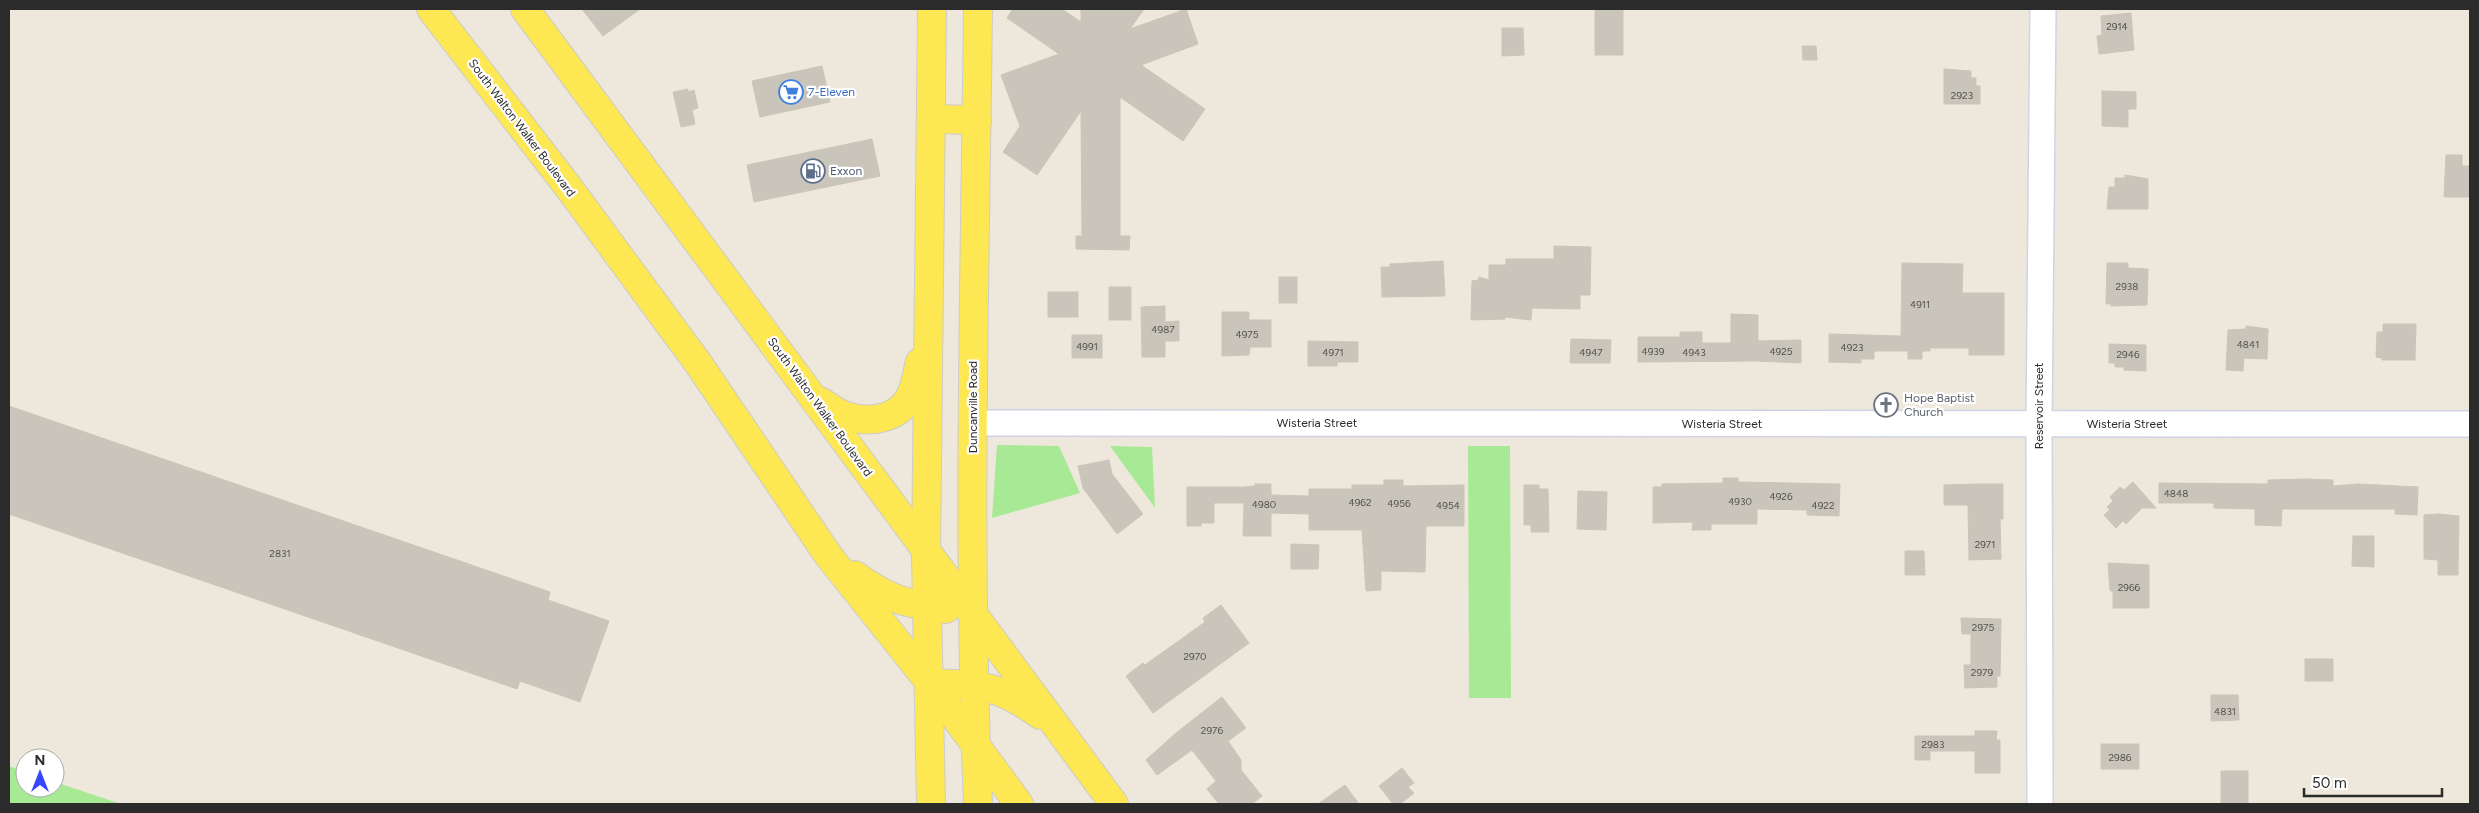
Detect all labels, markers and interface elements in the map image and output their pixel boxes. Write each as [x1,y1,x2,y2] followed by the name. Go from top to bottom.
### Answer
[2106,20,2128,33] house number: 2914
[466,56,578,200] street label: South Walton Walker Boulevard
[778,79,804,105] supermarket icon: 7-Eleven
[808,85,855,99] place label: 7-Eleven
[1951,89,1973,102] house number: 2923
[800,158,826,184] fuel station icon: Exxon
[830,164,862,178] place label: Exxon
[2116,280,2138,293] house number: 2938
[1910,298,1930,311] house number: 4911
[1151,323,1175,336] house number: 4987
[1236,328,1259,341] house number: 4975
[765,335,875,479] street label: South Walton Walker Boulevard
[2237,338,2259,351] house number: 4841
[1076,340,1098,353] house number: 4991
[1841,341,1863,354] house number: 4923
[1642,345,1665,358] house number: 4939
[1769,345,1793,358] house number: 4925
[1322,346,1344,359] house number: 4971
[1579,346,1603,359] house number: 4947
[1682,346,1706,359] house number: 4943
[2116,348,2140,361] house number: 2946
[966,361,980,453] street label: Duncanville Road
[2032,362,2046,449] street label: Reservoir Street
[1904,391,1975,419] place label: Hope Baptist Church
[1873,392,1899,418] church icon: Hope Baptist Church
[1277,416,1358,430] street label: Wisteria Street
[1682,417,1763,431] street label: Wisteria Street
[2087,417,2168,431] street label: Wisteria Street
[2164,487,2188,500] house number: 4848
[1769,490,1793,503] house number: 4926
[1728,495,1752,508] house number: 4930
[1348,496,1372,509] house number: 4962
[1387,497,1411,510] house number: 4956
[1252,498,1276,511] house number: 4980
[1436,499,1460,512] house number: 4954
[1811,499,1835,512] house number: 4922
[1975,538,1995,551] house number: 2971
[269,547,291,560] house number: 2831
[2118,581,2141,594] house number: 2966
[1972,621,1994,634] house number: 2975
[1183,650,1207,663] house number: 2970
[1971,666,1993,679] house number: 2979
[2214,705,2236,718] house number: 4831
[1201,724,1223,737] house number: 2976
[1922,738,1944,751] house number: 2983
[15,748,65,798] north arrow
[2108,751,2132,764] house number: 2986
[35,752,45,769] text: N
[2304,766,2442,798] scale bar
[2312,774,2347,792] text: 50 m

